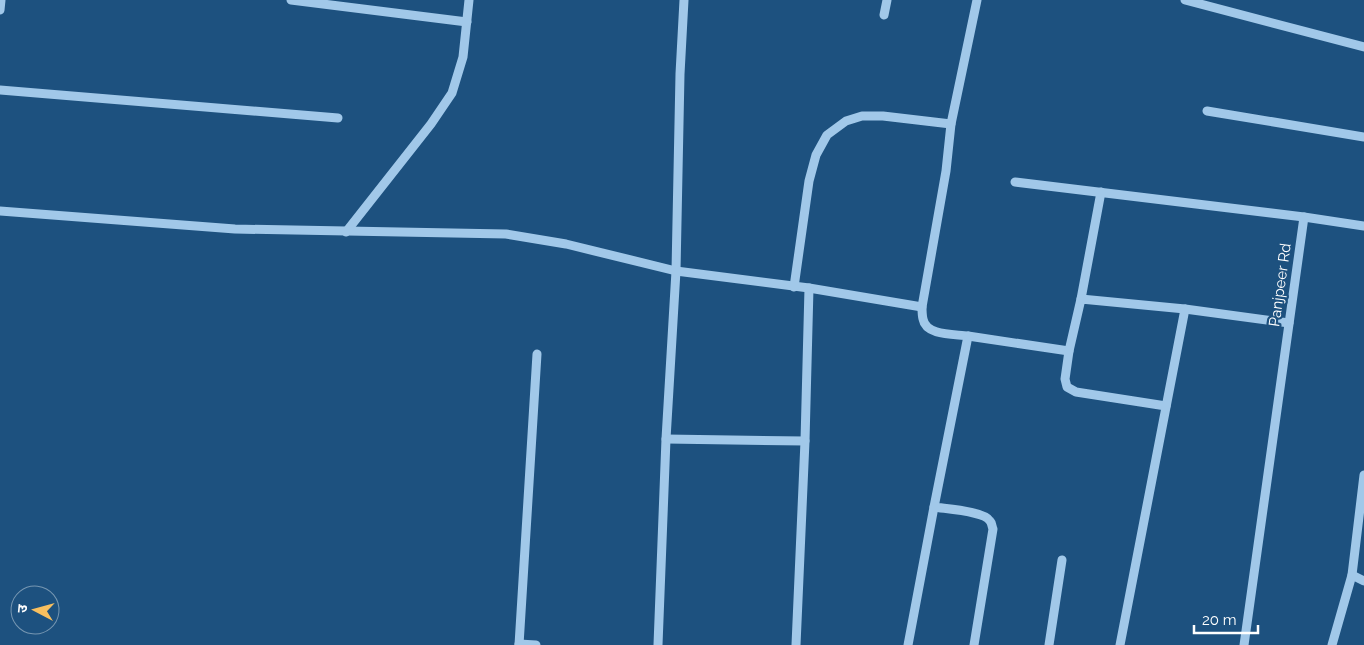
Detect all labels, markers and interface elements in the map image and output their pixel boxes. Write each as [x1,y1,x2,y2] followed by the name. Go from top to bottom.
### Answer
[1265,242,1295,328] street label: Panjpeer Rd
[10,585,60,635] north arrow
[1194,602,1258,634] scale bar
[14,603,31,614] text: उ
[1202,611,1237,629] text: 20 m

